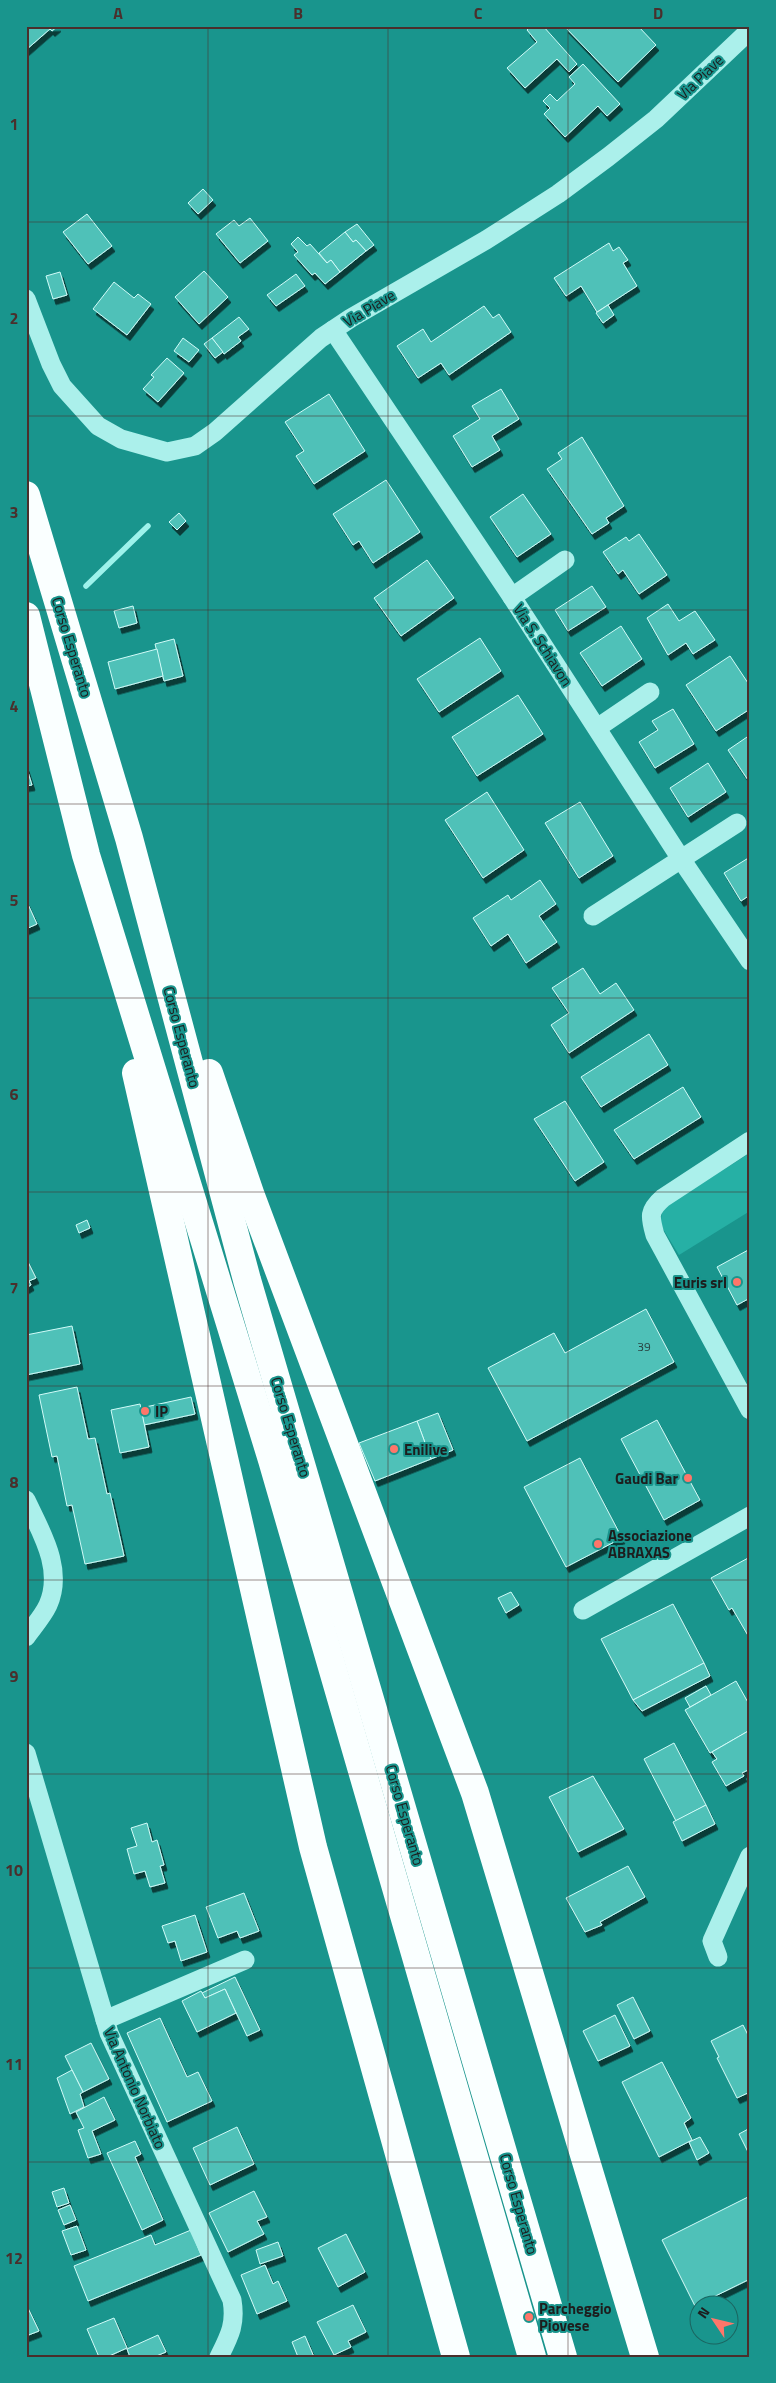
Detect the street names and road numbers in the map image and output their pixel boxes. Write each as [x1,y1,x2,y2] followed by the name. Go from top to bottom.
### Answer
[671,49,729,105] street label: Via Piave
[339,283,399,333] street label: Via Piave
[46,594,98,700] street label: Corso Esperanto
[508,599,578,691] street label: Via S. Schiavon
[157,984,207,1090] street label: Corso Esperanto
[265,1374,317,1480] street label: Corso Esperanto
[380,1762,430,1868] street label: Corso Esperanto
[98,2024,172,2152] street label: Via Antonio Norbiato
[494,2151,544,2257] street label: Corso Esperanto

